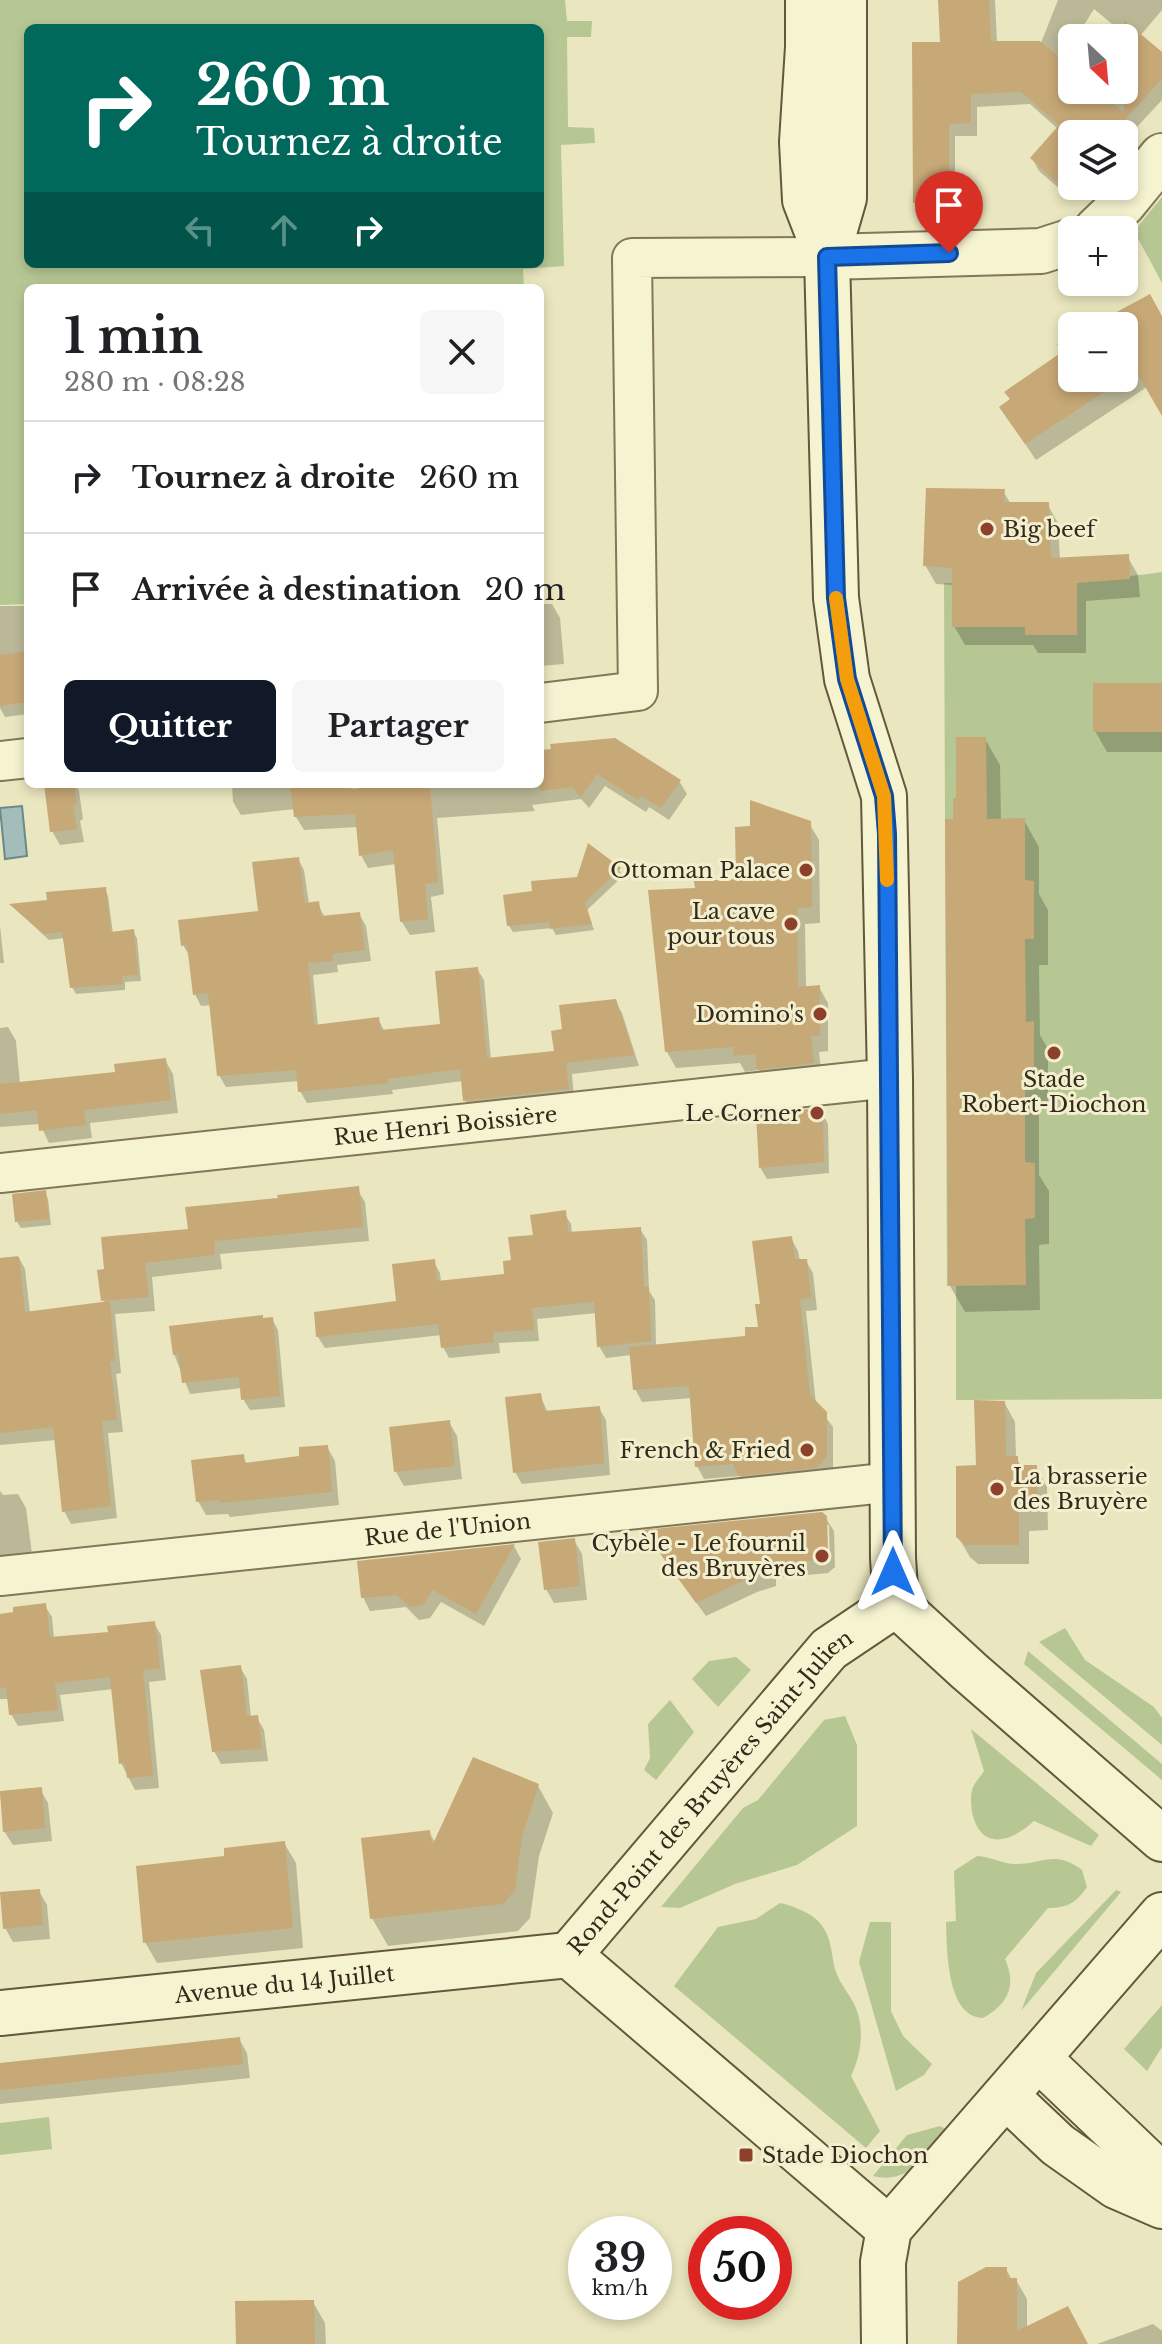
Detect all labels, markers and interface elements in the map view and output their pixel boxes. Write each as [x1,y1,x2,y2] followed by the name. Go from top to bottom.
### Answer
[1058,24,1138,104] north arrow
[1058,24,1138,392] map controls
[196,51,389,120] text: 260 m
[64,56,168,160] icon: right
[196,120,503,165] text: Tournez à droite
[1058,120,1138,200] button: layers
[915,171,983,253] pin
[927,183,971,227] icon: arrive
[178,208,222,252] icon: left
[262,208,306,252] icon: ahead
[346,208,390,252] icon: right
[1058,216,1138,296] button: +
[64,306,203,366] text: 1 min
[420,310,504,394] button: close
[1058,312,1138,392] button: −
[64,366,246,398] text: 280 m · 08:28
[64,455,108,499] icon: right
[132,459,395,496] text: Tournez à droite
[419,459,519,496] text: 260 m
[1003,516,1098,543] place label: Big beef
[978,520,996,538] marker: Big beef
[64,567,108,611] icon: arrive
[132,571,461,608] text: Arrivée à destination
[485,571,565,608] text: 20 m
[64,680,276,772] button: Quitter
[292,680,504,772] button: Partager
[610,857,790,884] place label: Ottoman Palace
[797,861,815,879] marker: Ottoman Palace
[667,898,775,950] place label: La cave pour tous
[782,915,800,933] marker: La cave pour tous
[696,1001,804,1028] place label: Domino's
[811,1005,829,1023] marker: Domino's
[1045,1044,1063,1062] marker: Stade Robert-Diochon
[961,1066,1147,1118] place label: Stade Robert-Diochon
[685,1100,802,1127] place label: Le Corner
[332,1101,559,1151] street label: Rue Henri Boissière
[808,1104,826,1122] marker: Le Corner
[620,1437,791,1464] place label: French & Fried
[798,1441,816,1459] marker: French & Fried
[1013,1463,1148,1515] place label: La brasserie des Bruyère
[988,1480,1006,1498] marker: La brasserie des Bruyère
[363,1507,532,1552] street label: Rue de l'Union
[592,1530,806,1582] place label: Cybèle - Le fournil des Bruyères
[851,1530,935,1614] position arrow
[813,1547,831,1565] marker: Cybèle - Le fournil des Bruyères
[562,1624,858,1960] street label: Rond-Point des Bruyères Saint-Julien
[172,1960,396,2009] street label: Avenue du 14 Juillet
[762,2142,928,2169] place label: Stade Diochon
[737,2146,755,2164] marker: Stade Diochon
[688,2216,792,2320] speed limit sign: 50
[594,2233,646,2283] text: 39
[592,2276,648,2300] text: km/h

